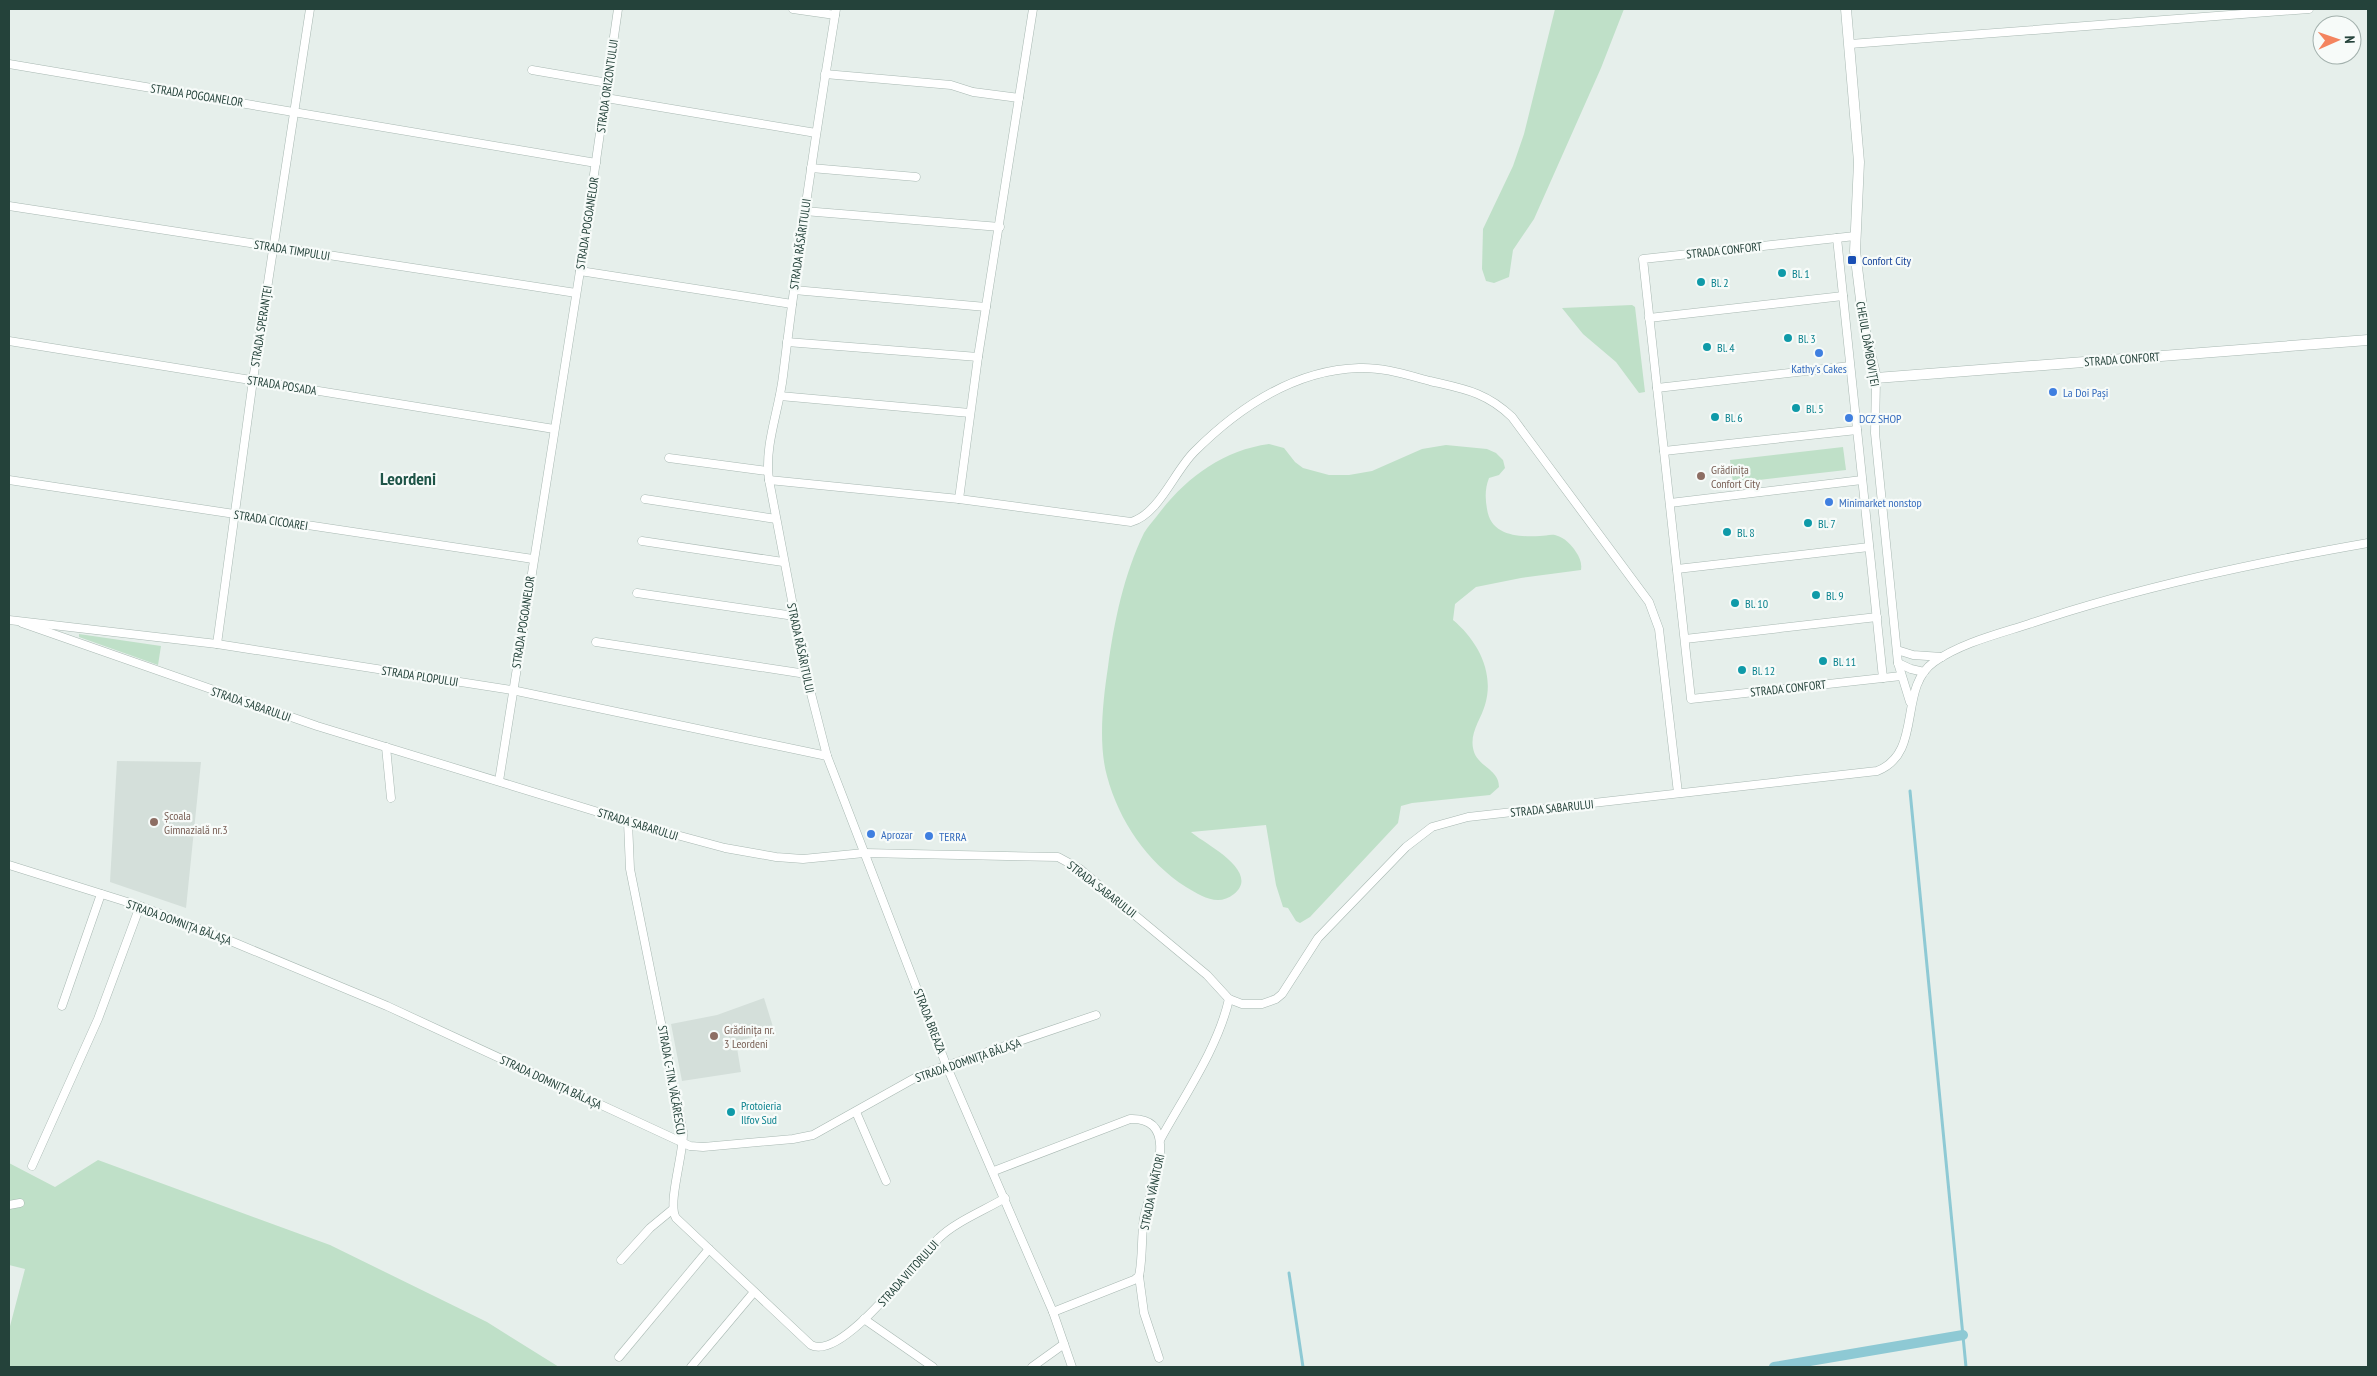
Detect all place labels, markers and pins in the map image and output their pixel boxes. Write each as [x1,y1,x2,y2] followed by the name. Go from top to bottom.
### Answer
[1862,253,1912,268] place label: Confort City
[1846,254,1858,266] marker: Confort City
[1792,266,1810,281] place label: Bl. 1
[1776,267,1788,279] marker: Bl. 1
[1711,275,1729,290] place label: Bl. 2
[1695,276,1707,288] marker: Bl. 2
[1798,331,1816,346] place label: Bl. 3
[1782,332,1794,344] marker: Bl. 3
[1717,340,1735,355] place label: Bl. 4
[1701,341,1713,353] marker: Bl. 4
[1813,347,1825,359] marker: Kathy's Cakes
[1791,361,1847,376] place label: Kathy's Cakes
[2063,385,2108,400] place label: La Doi Pași
[2047,386,2059,398] marker: La Doi Pași
[1806,401,1824,416] place label: Bl. 5
[1790,402,1802,414] marker: Bl. 5
[1725,410,1743,425] place label: Bl. 6
[1709,411,1721,423] marker: Bl. 6
[1859,411,1902,426] place label: DCZ SHOP
[1843,412,1855,424] marker: DCZ SHOP
[1711,462,1761,491] place label: Grădinița Confort City
[1695,470,1707,482] marker: Grădinița Confort City
[1839,495,1922,510] place label: Minimarket nonstop
[1823,496,1835,508] marker: Minimarket nonstop
[1818,516,1836,531] place label: Bl. 7
[1802,517,1814,529] marker: Bl. 7
[1737,525,1755,540] place label: Bl. 8
[1721,526,1733,538] marker: Bl. 8
[1826,588,1844,603] place label: Bl. 9
[1810,589,1822,601] marker: Bl. 9
[1745,596,1768,611] place label: Bl. 10
[1729,597,1741,609] marker: Bl. 10
[1833,654,1856,669] place label: Bl. 11
[1817,655,1829,667] marker: Bl. 11
[1752,663,1775,678] place label: Bl. 12
[1736,664,1748,676] marker: Bl. 12
[164,808,228,837] place label: Școala Gimnazială nr.3
[148,816,160,828] marker: Școala Gimnazială nr.3
[881,827,913,842] place label: Aprozar
[865,828,877,840] marker: Aprozar
[939,829,967,844] place label: TERRA
[923,830,935,842] marker: TERRA
[724,1022,774,1051] place label: Grădinița nr. 3 Leordeni
[708,1030,720,1042] marker: Grădinița nr. 3 Leordeni
[741,1098,781,1127] place label: Protoieria Ilfov Sud
[725,1106,737,1118] marker: Protoieria Ilfov Sud

